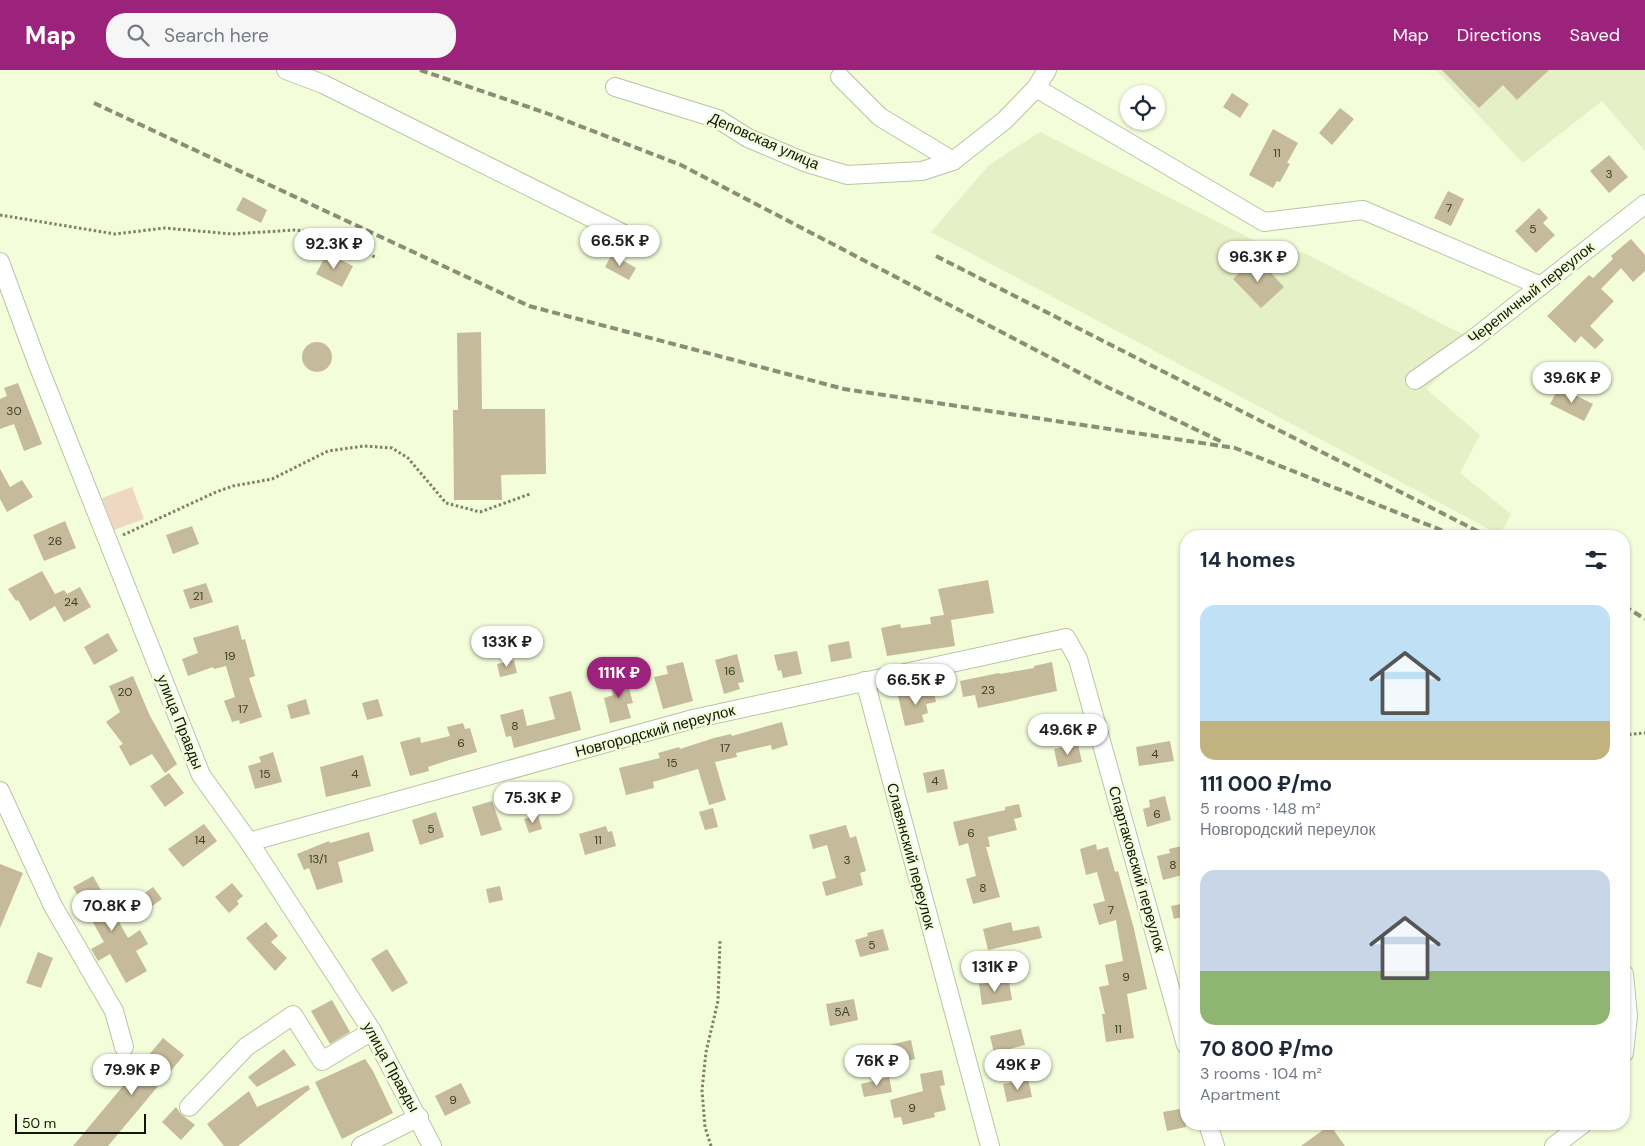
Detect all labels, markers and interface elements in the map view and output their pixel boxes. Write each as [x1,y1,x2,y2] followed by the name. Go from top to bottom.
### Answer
[106,13,456,58] search box
[25,20,76,51] text: Map
[124,21,152,49] icon: search
[164,23,269,48] text: Search here
[1393,23,1429,47] text: Map
[1457,23,1542,47] text: Directions
[1570,23,1620,47] text: Saved
[1120,85,1165,130] map controls
[1120,85,1165,130] button: locate
[706,108,823,175] street label: Деповская улица
[1273,145,1281,161] house number: 11
[1605,166,1613,182] house number: 3
[1446,200,1452,216] house number: 7
[1529,221,1537,237] house number: 5
[574,224,666,267] pin: 66.5K ₽
[288,228,380,270] pin: 92.3K ₽
[591,230,649,251] text: 66.5K ₽
[305,233,363,254] text: 92.3K ₽
[1464,237,1598,349] street label: Черепичный переулок
[1212,240,1304,283] pin: 96.3K ₽
[1229,246,1287,267] text: 96.3K ₽
[1526,362,1618,404] pin: 39.6K ₽
[1543,367,1601,388] text: 39.6K ₽
[6,403,22,419] house number: 30
[48,533,62,549] house number: 26
[1200,546,1296,574] text: 14 homes
[1582,546,1610,574] icon: filters
[193,588,203,604] house number: 21
[64,594,78,610] house number: 24
[466,626,548,668] pin: 133K ₽
[482,631,532,652] text: 133K ₽
[1360,638,1450,728] icon: home
[224,648,236,664] house number: 19
[578,656,660,699] pin: 111K ₽
[598,662,640,683] text: 111K ₽
[724,663,736,679] house number: 16
[870,664,962,706] pin: 66.5K ₽
[887,669,945,690] text: 66.5K ₽
[152,672,208,772] street label: улица Правды
[981,682,995,698] house number: 23
[117,684,133,700] house number: 20
[573,700,737,762] street label: Новгородский переулок
[238,701,248,717] house number: 17
[1022,714,1114,756] pin: 49.6K ₽
[511,718,519,734] house number: 8
[1039,719,1097,740] text: 49.6K ₽
[457,735,465,751] house number: 6
[720,740,730,756] house number: 17
[1151,746,1159,762] house number: 4
[666,755,678,771] house number: 15
[259,766,271,782] house number: 15
[351,766,359,782] house number: 4
[1200,770,1332,798] text: 111 000 ₽/mo
[931,773,939,789] house number: 4
[882,781,940,932] street label: Славянский переулок
[487,782,579,824] pin: 75.3K ₽
[1104,784,1170,955] street label: Спартаковский переулок
[505,787,561,808] text: 75.3K ₽
[1200,798,1321,819] text: 5 rooms · 148 m²
[1153,806,1161,822] house number: 6
[1200,819,1376,840] text: Новгородский переулок
[427,821,435,837] house number: 5
[967,825,975,841] house number: 6
[194,832,206,848] house number: 14
[594,832,602,848] house number: 11
[309,851,327,867] house number: 13/1
[843,852,851,868] house number: 3
[1169,857,1177,873] house number: 8
[979,880,987,896] house number: 8
[66,890,158,932] pin: 70.8K ₽
[83,895,141,916] text: 70.8K ₽
[1108,902,1114,918] house number: 7
[1360,903,1450,993] icon: home
[868,937,876,953] house number: 5
[954,950,1036,993] pin: 131K ₽
[972,956,1018,977] text: 131K ₽
[1122,969,1130,985] house number: 9
[834,1004,850,1020] house number: 5А
[358,1018,424,1116] street label: улица Правды
[1114,1021,1122,1037] house number: 11
[1200,1035,1334,1063] text: 70 800 ₽/mo
[842,1044,912,1087] pin: 76K ₽
[983,1048,1053,1091] pin: 49K ₽
[855,1050,899,1071] text: 76K ₽
[86,1054,178,1096] pin: 79.9K ₽
[995,1054,1041,1075] text: 49K ₽
[104,1059,160,1080] text: 79.9K ₽
[1200,1063,1322,1084] text: 3 rooms · 104 m²
[1200,1084,1280,1105] text: Apartment
[449,1092,457,1108] house number: 9
[908,1100,916,1116] house number: 9
[15,1111,146,1134] scale bar
[22,1114,56,1132] text: 50 m

